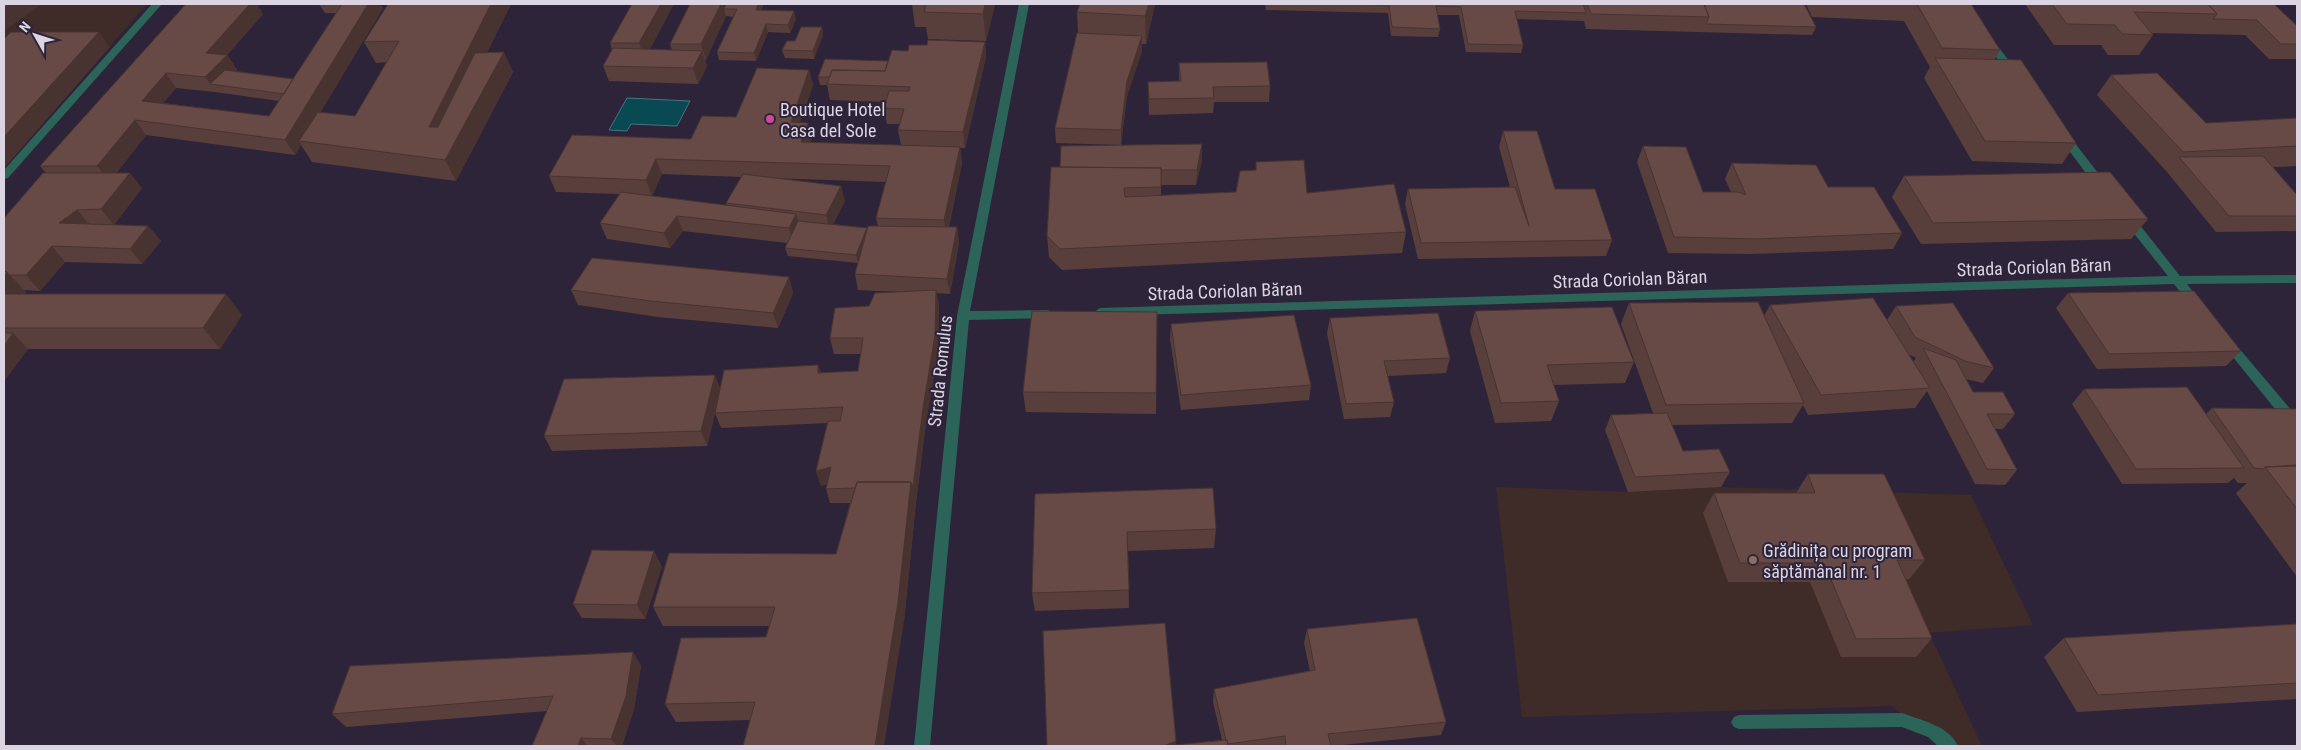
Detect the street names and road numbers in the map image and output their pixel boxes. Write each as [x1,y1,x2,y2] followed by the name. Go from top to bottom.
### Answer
[1956,254,2112,280] street label: Strada Coriolan Băran
[1552,266,1708,292] street label: Strada Coriolan Băran
[1147,278,1303,304] street label: Strada Coriolan Băran
[924,314,956,428] street label: Strada Romulus

